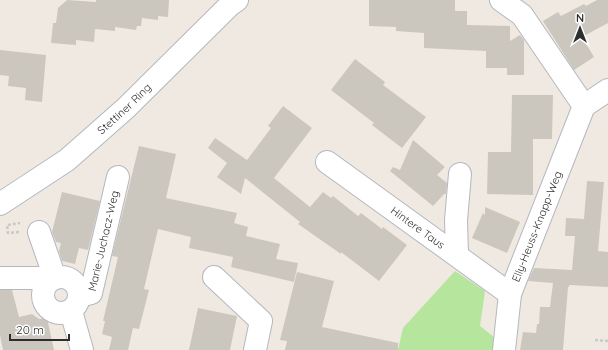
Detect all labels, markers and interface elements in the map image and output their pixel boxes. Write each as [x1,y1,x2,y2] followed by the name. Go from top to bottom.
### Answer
[560,8,600,48] north arrow
[576,11,584,25] text: N
[94,80,154,137] street label: Stettiner Ring
[508,169,565,284] street label: Elly-Heuss-Knapp-Weg
[85,189,122,292] street label: Marie-Juchacz-Weg
[388,203,448,252] street label: Hintere Taus
[10,316,69,342] scale bar
[16,322,44,337] text: 20 m

